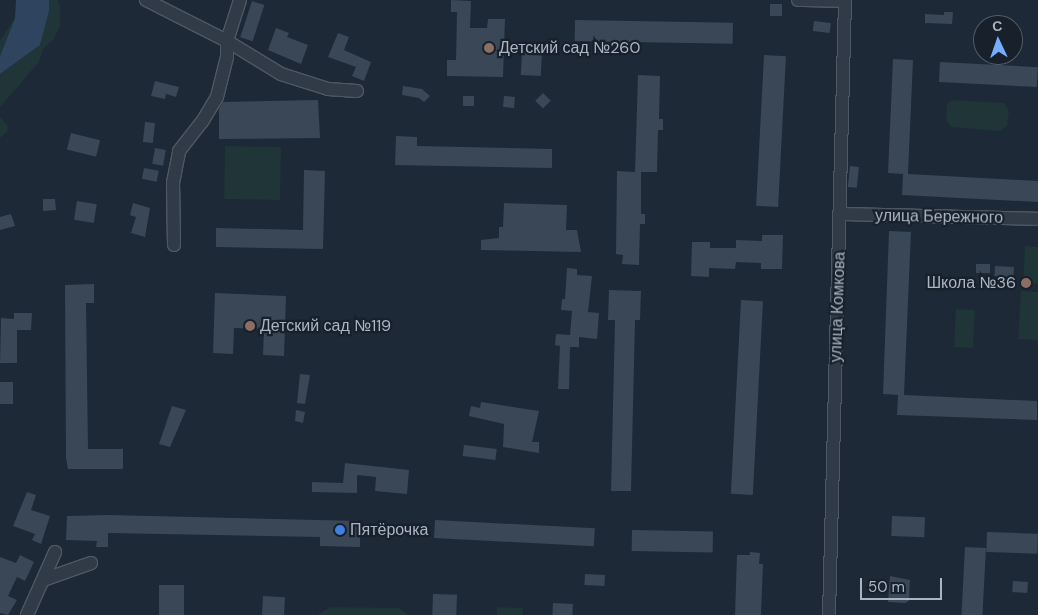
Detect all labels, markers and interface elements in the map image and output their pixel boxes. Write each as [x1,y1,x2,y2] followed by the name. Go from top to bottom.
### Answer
[973,15,1023,65] north arrow
[992,17,1003,35] text: С
[499,38,640,58] place label: Детский сад №260
[483,42,495,54] marker: Детский сад №260
[875,206,1003,228] street label: улица Бережного
[826,251,850,363] street label: улица Комкова
[926,273,1016,293] place label: Школа №36
[1020,277,1032,289] marker: Школа №36
[260,316,391,336] place label: Детский сад №119
[244,320,256,332] marker: Детский сад №119
[350,520,428,540] place label: Пятёрочка
[334,524,346,536] marker: Пятёрочка
[863,568,946,600] scale bar
[868,577,905,597] text: 50 m

